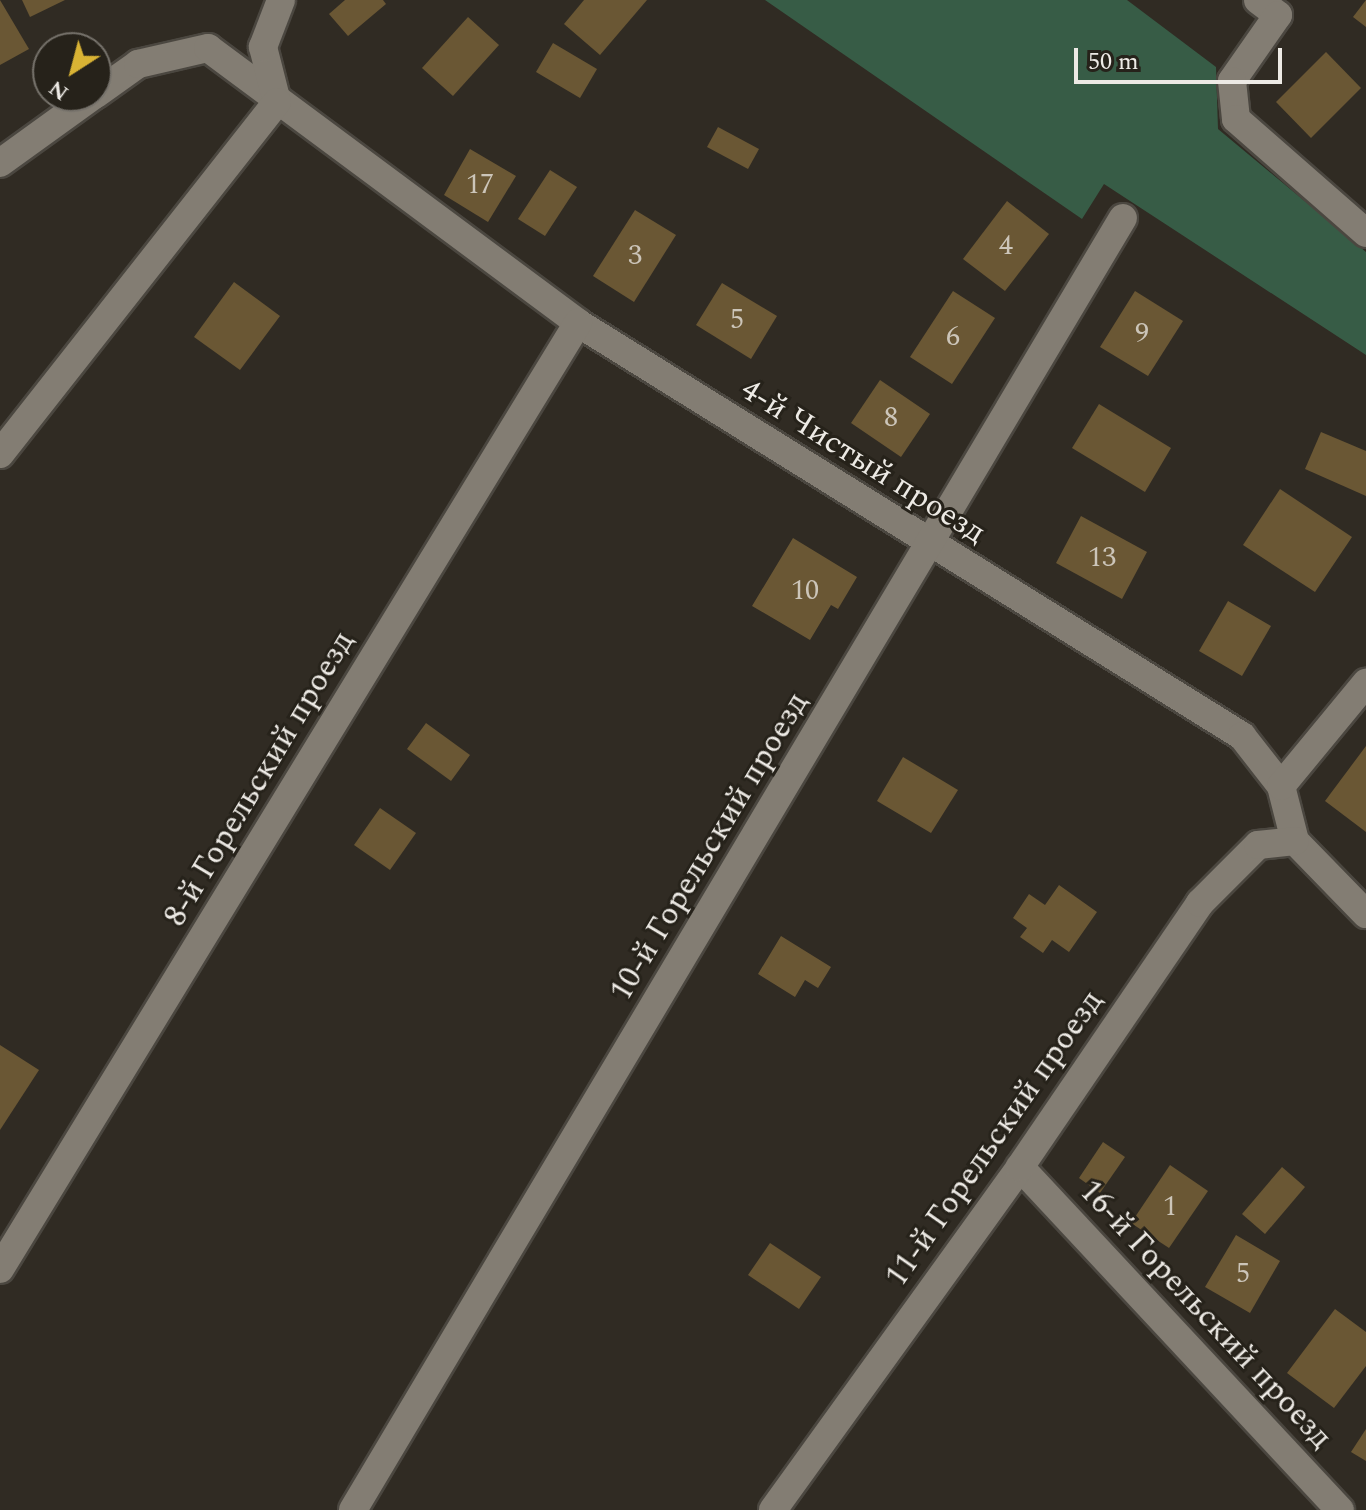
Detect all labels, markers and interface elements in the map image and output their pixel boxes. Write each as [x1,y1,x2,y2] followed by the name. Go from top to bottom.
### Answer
[32,32,112,112] north arrow
[1078,32,1286,82] scale bar
[1088,44,1139,80] text: 50 m
[42,72,76,109] text: N
[466,168,494,202] house number: 17
[999,229,1013,263] house number: 4
[628,239,642,273] house number: 3
[730,303,744,337] house number: 5
[1135,317,1149,351] house number: 9
[946,320,960,354] house number: 6
[734,371,992,553] street label: 4-й Чистый проезд
[884,401,898,435] house number: 8
[1088,541,1116,575] house number: 13
[791,574,819,608] house number: 10
[157,624,363,934] street label: 8-й Горельский проезд
[602,686,818,1008] street label: 10-й Горельский проезд
[878,983,1112,1295] street label: 11-й Горельский проезд
[1070,1173,1340,1457] street label: 16-й Горельский проезд
[1163,1190,1177,1224] house number: 1
[1236,1257,1250,1291] house number: 5

